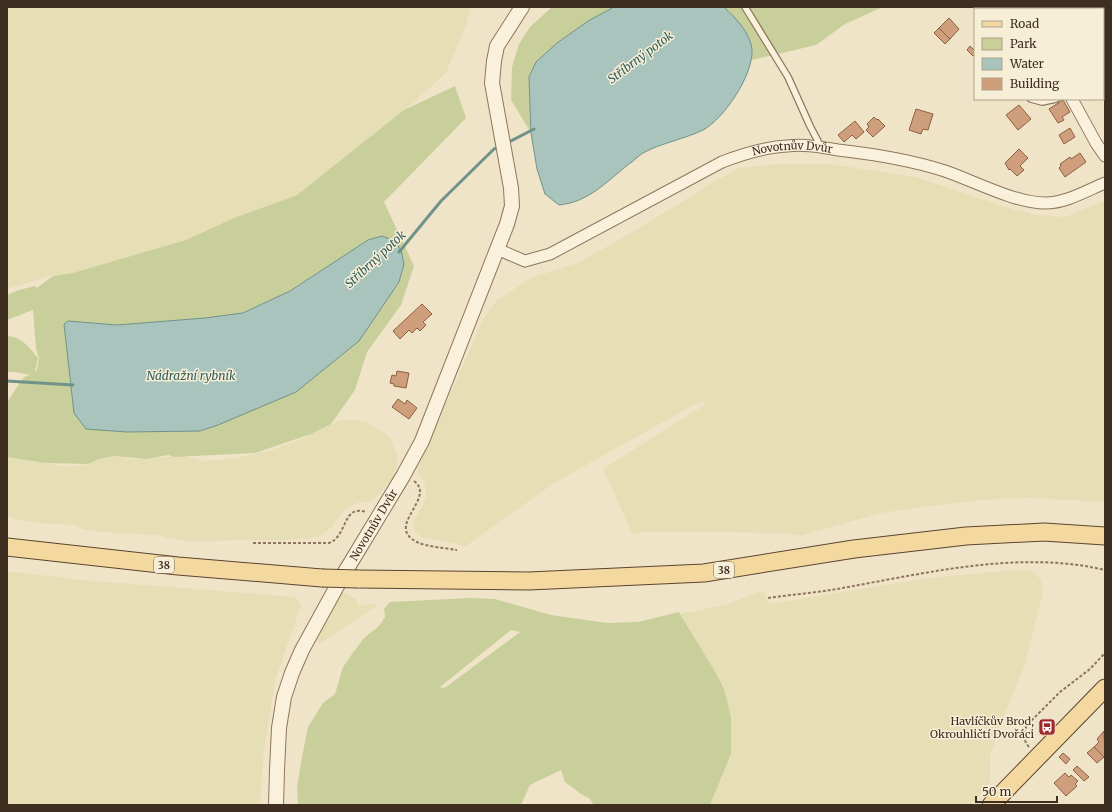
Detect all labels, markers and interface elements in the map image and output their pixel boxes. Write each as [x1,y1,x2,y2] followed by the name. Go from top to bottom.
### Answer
[974,8,1104,100] legend
[1010,16,1039,31] text: Road
[604,27,676,86] water label: Stříbrný potok
[1010,36,1037,51] text: Park
[1009,56,1045,71] text: Water
[1010,76,1060,91] text: Building
[750,138,834,159] street label: Novotnův Dvůr
[341,227,409,291] water label: Stříbrný potok
[146,368,236,383] water label: Nádražní rybník
[347,486,401,563] street label: Novotnův Dvůr
[154,557,174,573] road number: 38
[714,562,734,578] road number: 38
[930,714,1034,741] place label: Havlíčkův Brod, Okrouhličtí Dvořáci
[1037,717,1057,737] bus stop icon: Havlíčkův Brod, Okrouhličtí Dvořáci
[976,778,1057,804] scale bar
[982,784,1011,799] text: 50 m

